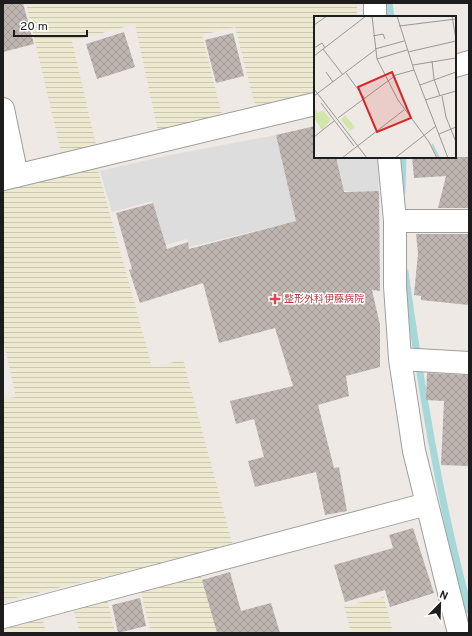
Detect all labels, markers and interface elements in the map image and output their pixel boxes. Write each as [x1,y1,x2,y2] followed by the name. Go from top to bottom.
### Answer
[14,12,87,38] scale bar
[314,16,456,158] inset map
[20,19,48,35] text: 20 m
[269,293,281,305] marker: 整形外科伊藤病院
[284,293,364,306] place label: 整形外科伊藤病院
[420,584,460,624] north arrow
[437,588,450,604] text: N

